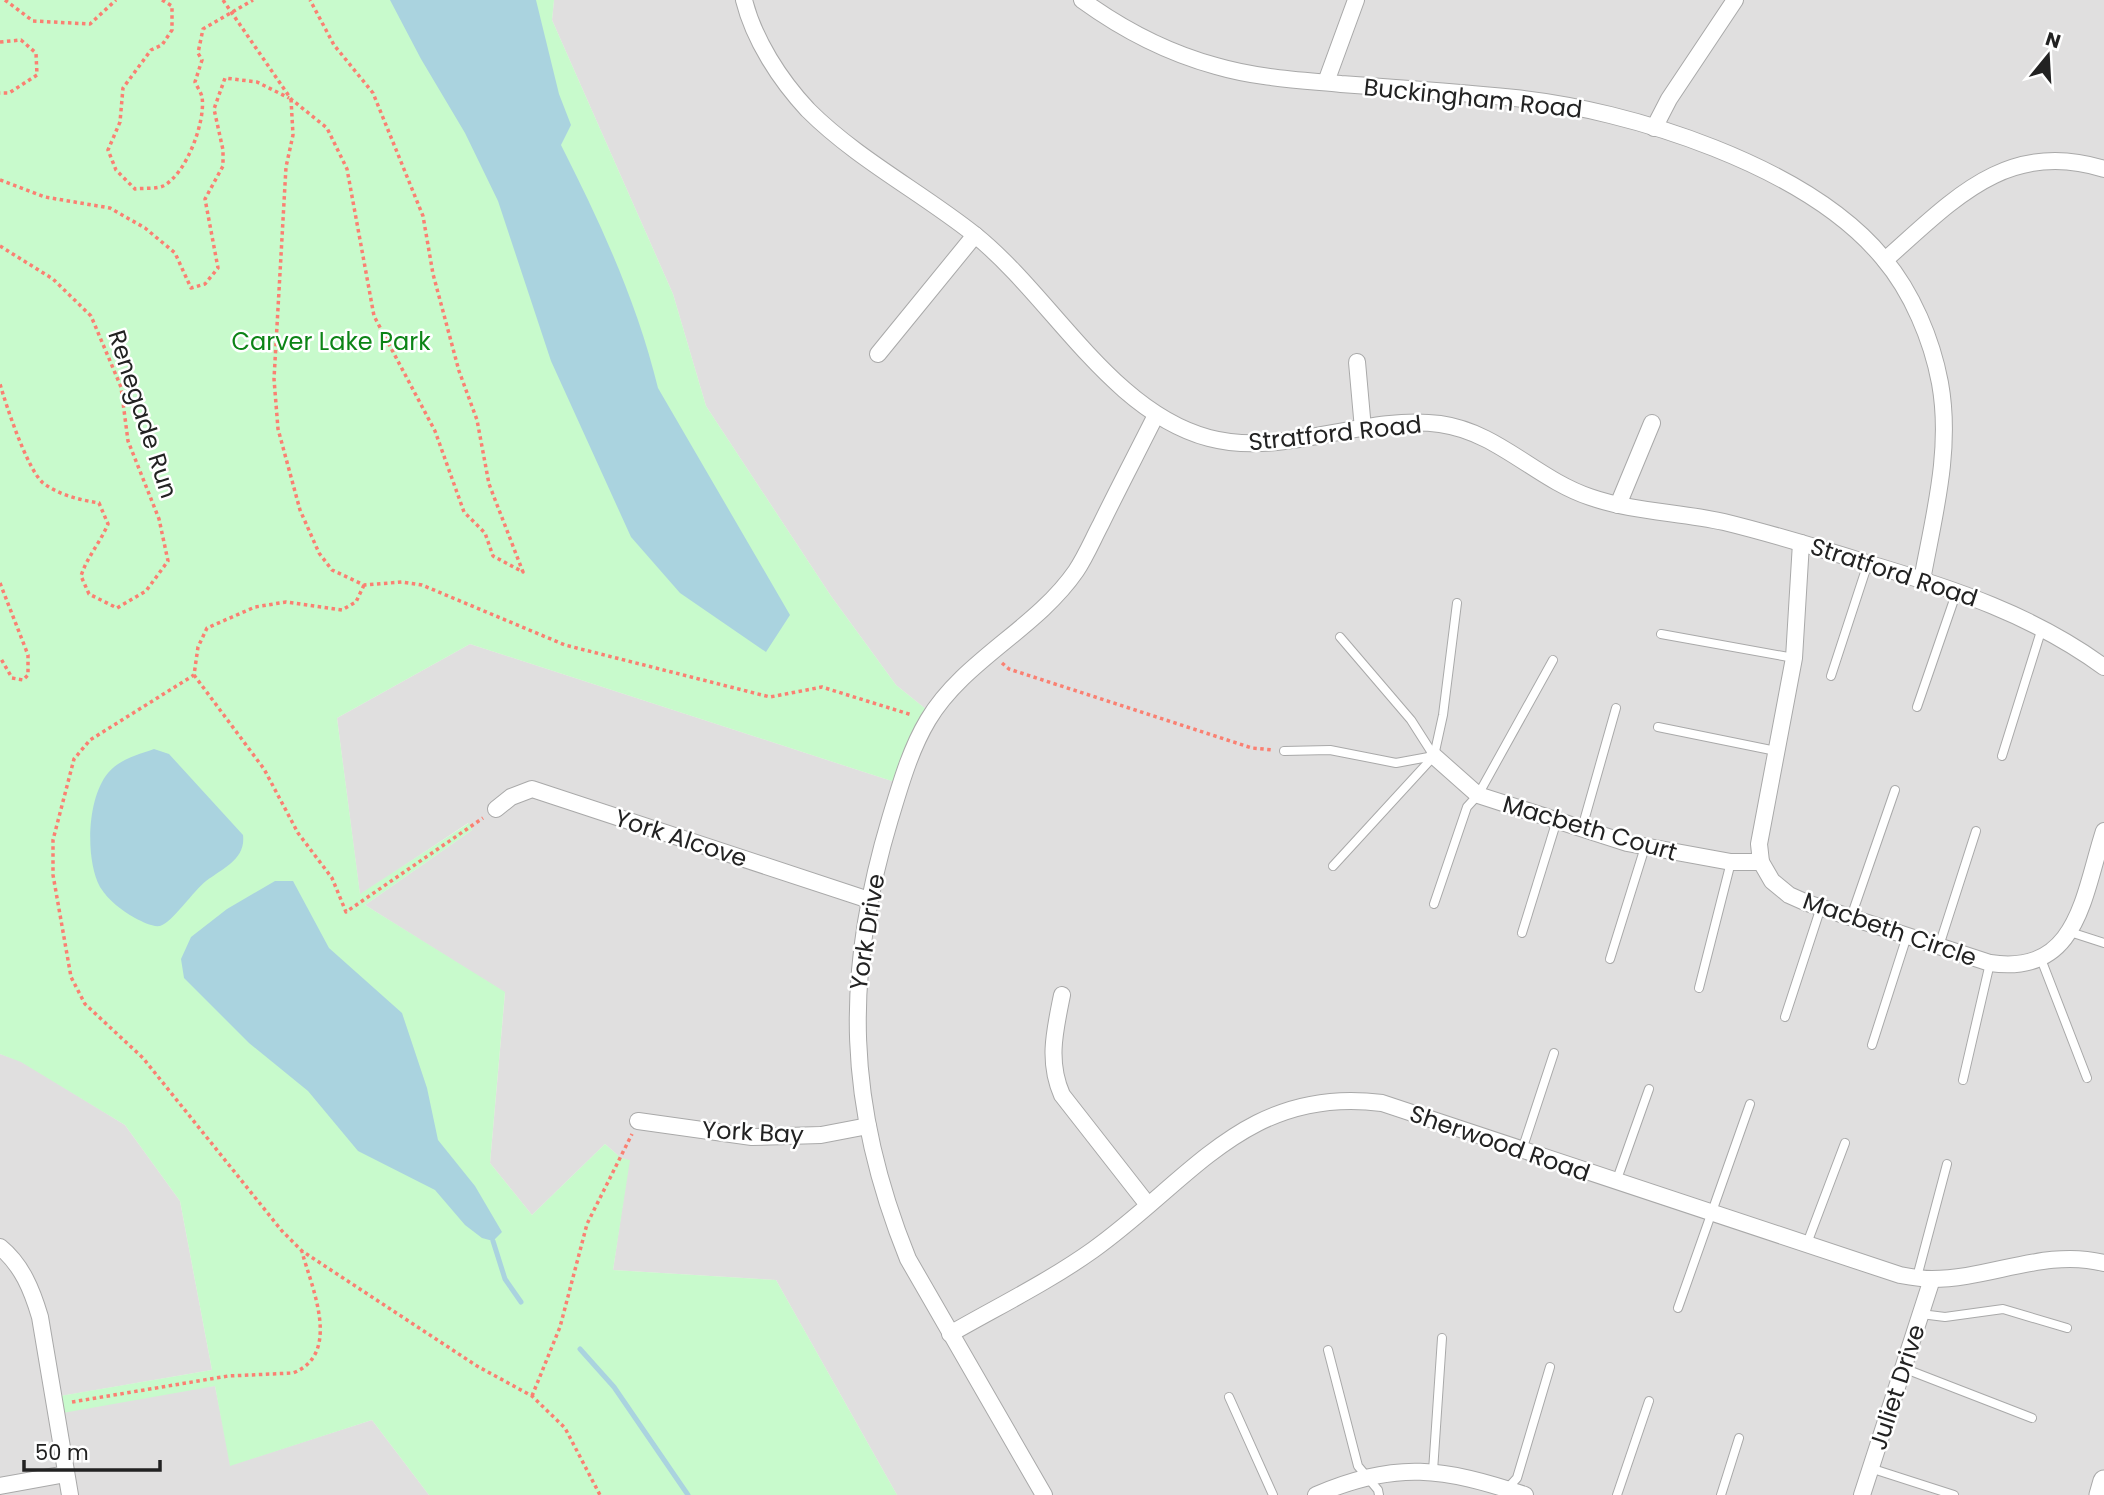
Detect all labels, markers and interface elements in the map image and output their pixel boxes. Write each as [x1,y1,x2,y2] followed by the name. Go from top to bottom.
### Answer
[2013,21,2083,91] north arrow
[2042,25,2064,55] text: N
[1362,70,1584,126] street label: Buckingham Road
[231,325,431,358] park label: Carver Lake Park
[100,326,186,502] street label: Renegade Run
[1247,407,1423,459] street label: Stratford Road
[1806,529,1982,615] street label: Stratford Road
[1499,787,1681,869] street label: Macbeth Court
[611,801,751,875] street label: York Alcove
[842,872,892,992] street label: York Drive
[1799,884,1981,974] street label: Macbeth Circle
[1405,1097,1595,1189] street label: Sherwood Road
[701,1113,805,1151] street label: York Bay
[1861,1320,1933,1454] street label: Juliet Drive
[24,1428,161,1472] scale bar
[35,1438,89,1467] text: 50 m

